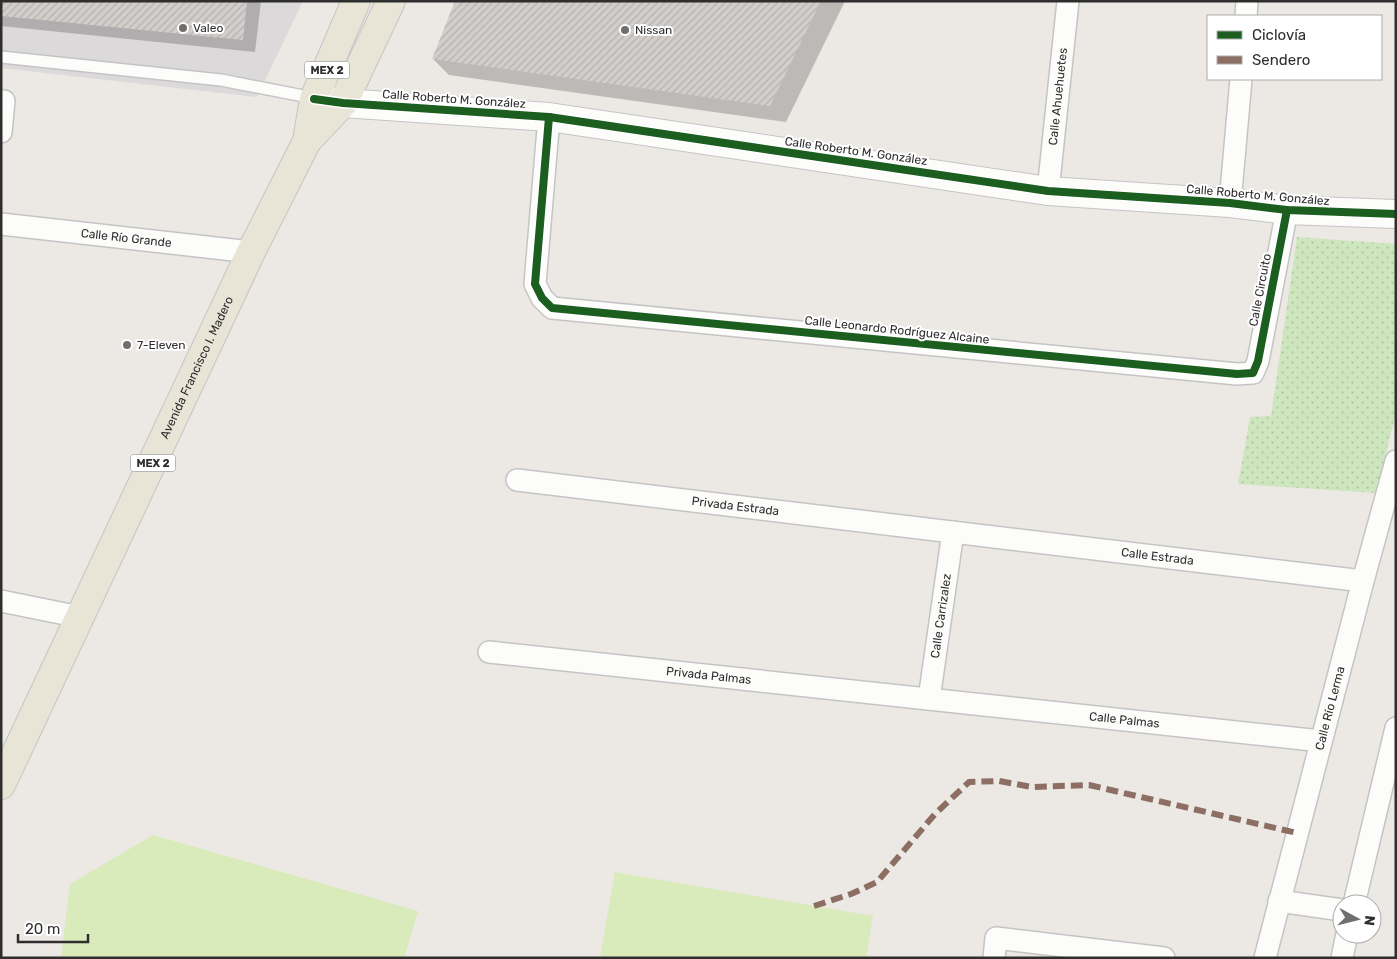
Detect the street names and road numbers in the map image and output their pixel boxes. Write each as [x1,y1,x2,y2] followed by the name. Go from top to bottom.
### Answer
[1046,47,1070,146] street label: Calle Ahuehuetes
[304,62,350,78] road number: MEX 2
[382,87,526,111] street label: Calle Roberto M. González
[784,134,928,168] street label: Calle Roberto M. González
[1186,182,1330,208] street label: Calle Roberto M. González
[80,226,173,250] street label: Calle Río Grande
[1246,252,1274,328] street label: Calle Circuito
[157,294,236,441] street label: Avenida Francisco I. Madero
[804,313,990,347] street label: Calle Leonardo Rodríguez Alcaine
[130,454,176,472] road number: MEX 2
[691,494,780,518] street label: Privada Estrada
[1120,545,1195,568] street label: Calle Estrada
[928,573,954,659] street label: Calle Carrizalez
[665,664,752,687] street label: Privada Palmas
[1312,665,1348,752] street label: Calle Río Lerma
[1088,709,1160,731] street label: Calle Palmas

